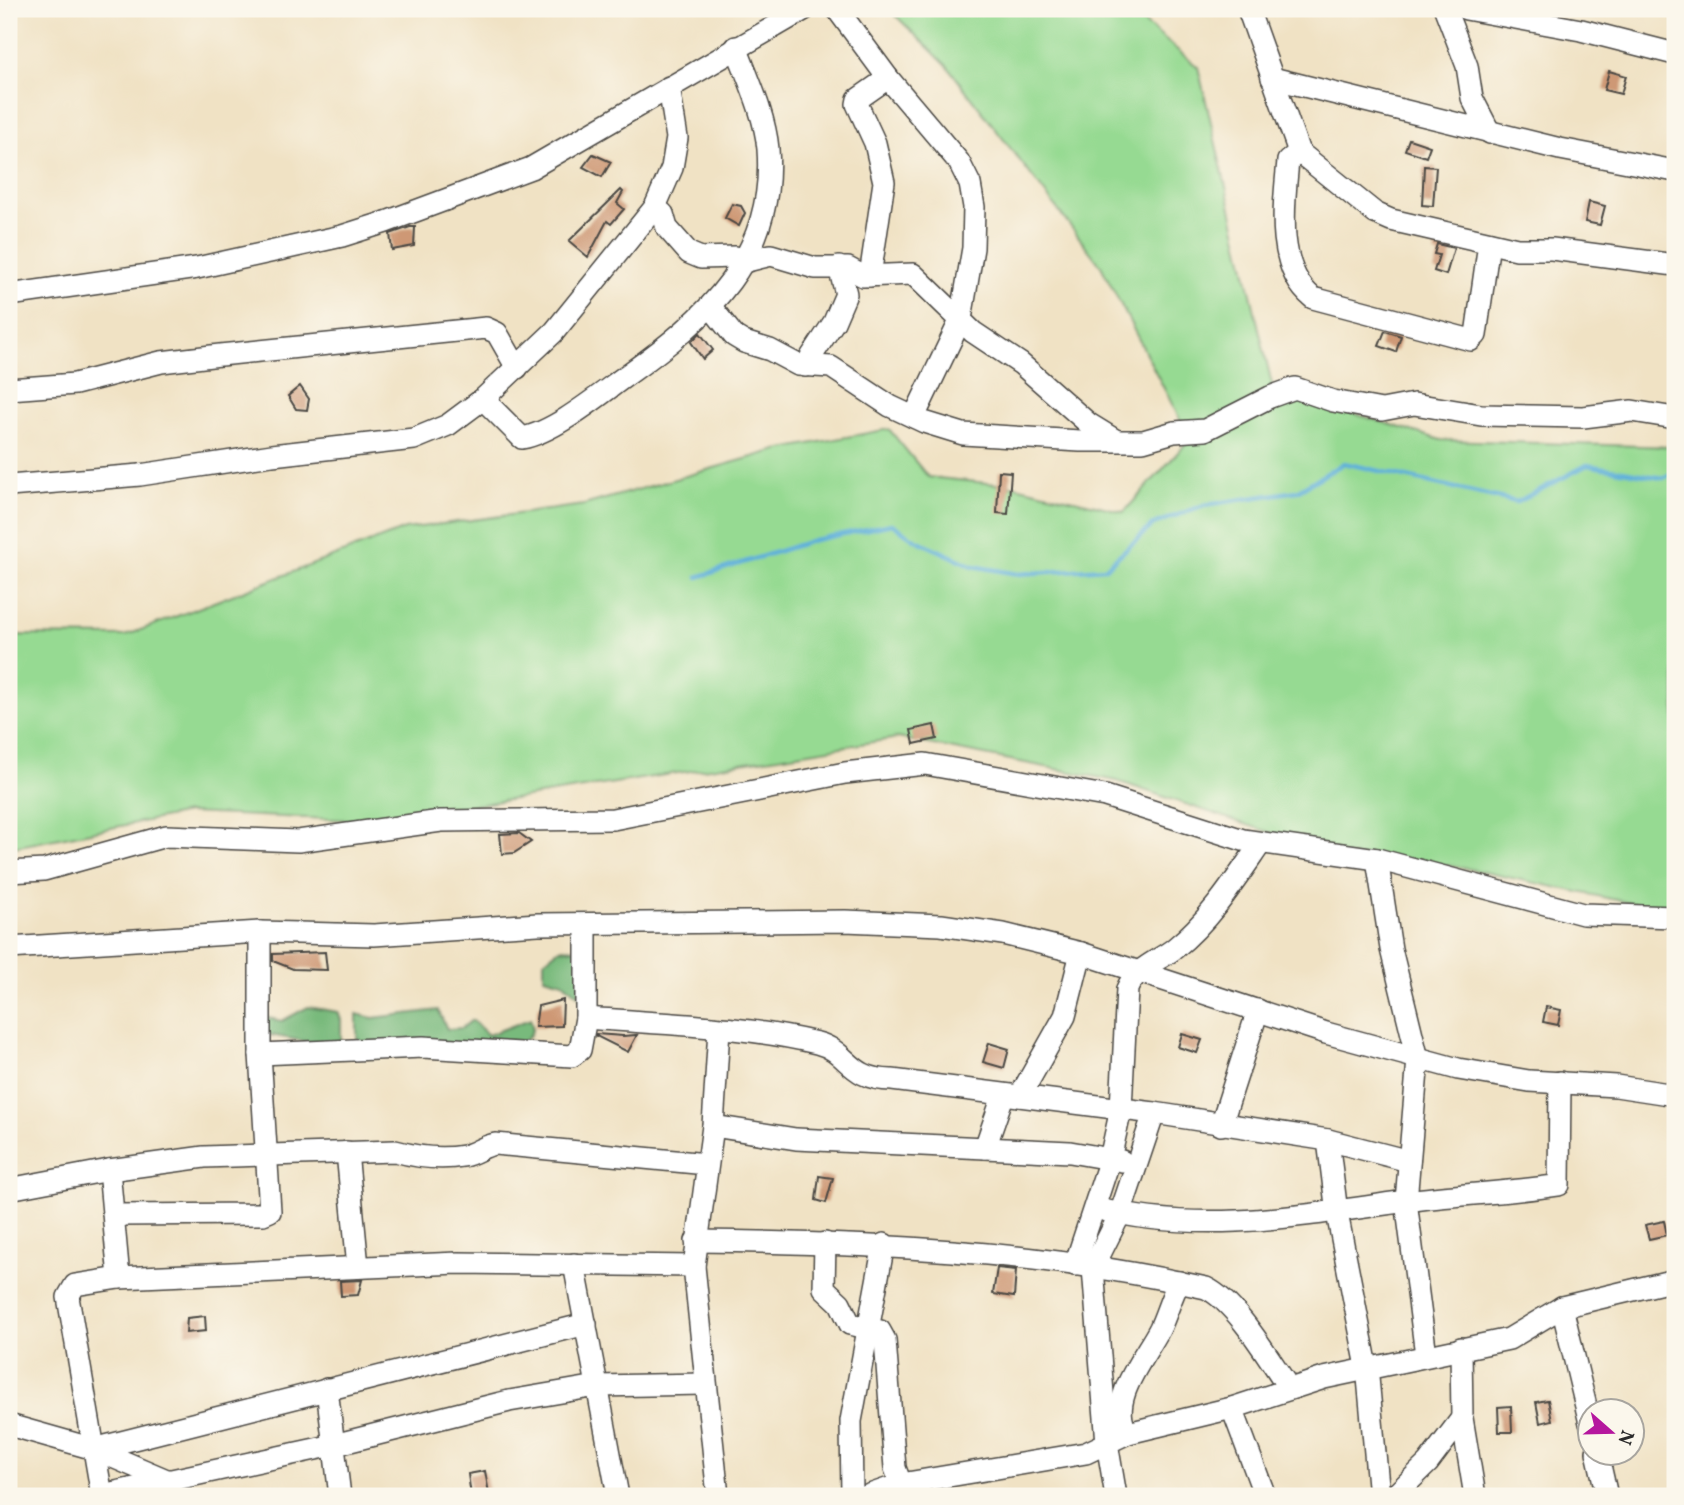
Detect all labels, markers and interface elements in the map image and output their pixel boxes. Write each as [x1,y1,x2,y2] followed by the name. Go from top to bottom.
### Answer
[1576,1396,1646,1466] north arrow
[1610,1426,1640,1448] text: N

